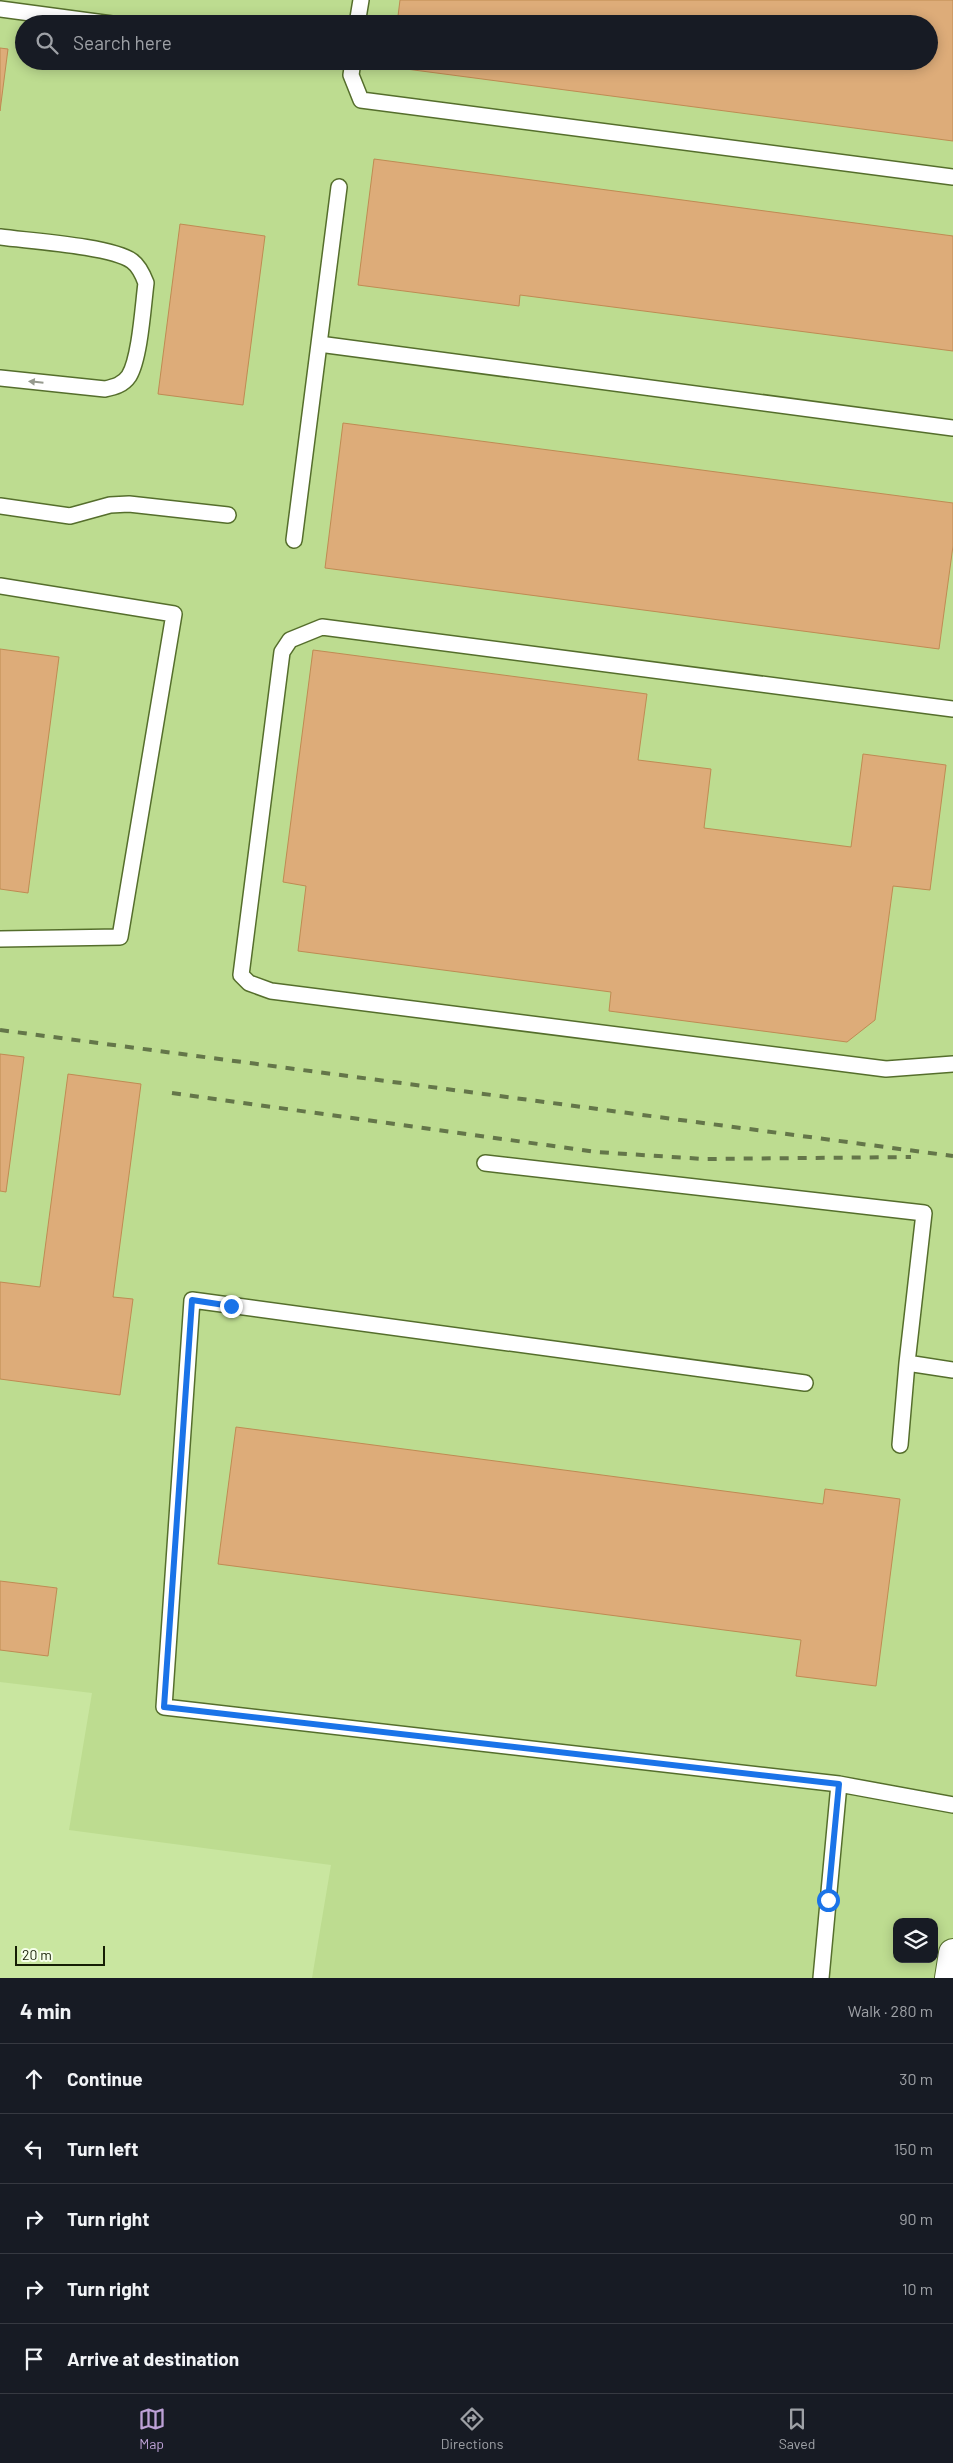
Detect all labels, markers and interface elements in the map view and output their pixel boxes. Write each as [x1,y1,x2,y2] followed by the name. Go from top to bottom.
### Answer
[15,15,938,70] search box
[33,29,61,57] icon: search
[73,31,172,54] text: Search here
[28,378,44,386] one-way arrow
[220,1295,243,1318] route end
[817,1889,840,1912] route start
[893,1918,938,1963] map controls
[893,1918,938,1963] button: layers
[15,1943,105,1966] scale bar
[22,1946,52,1963] text: 20 m
[20,1998,71,2023] text: 4 min
[848,2001,933,2020] text: Walk · 280 m
[20,2065,48,2093] icon: ahead
[67,2067,143,2090] text: Continue
[899,2069,933,2088] text: 30 m
[20,2135,48,2163] icon: left
[67,2137,138,2160] text: Turn left
[894,2139,933,2158] text: 150 m
[20,2205,48,2233] icon: right
[67,2207,149,2230] text: Turn right
[899,2209,933,2228] text: 90 m
[20,2275,48,2303] icon: right
[67,2277,149,2300] text: Turn right
[902,2279,933,2298] text: 10 m
[20,2345,48,2373] icon: arrive
[67,2347,239,2370] text: Arrive at destination
[138,2405,166,2452] tab: Map
[441,2405,503,2452] tab: Directions
[779,2405,815,2452] tab: Saved

